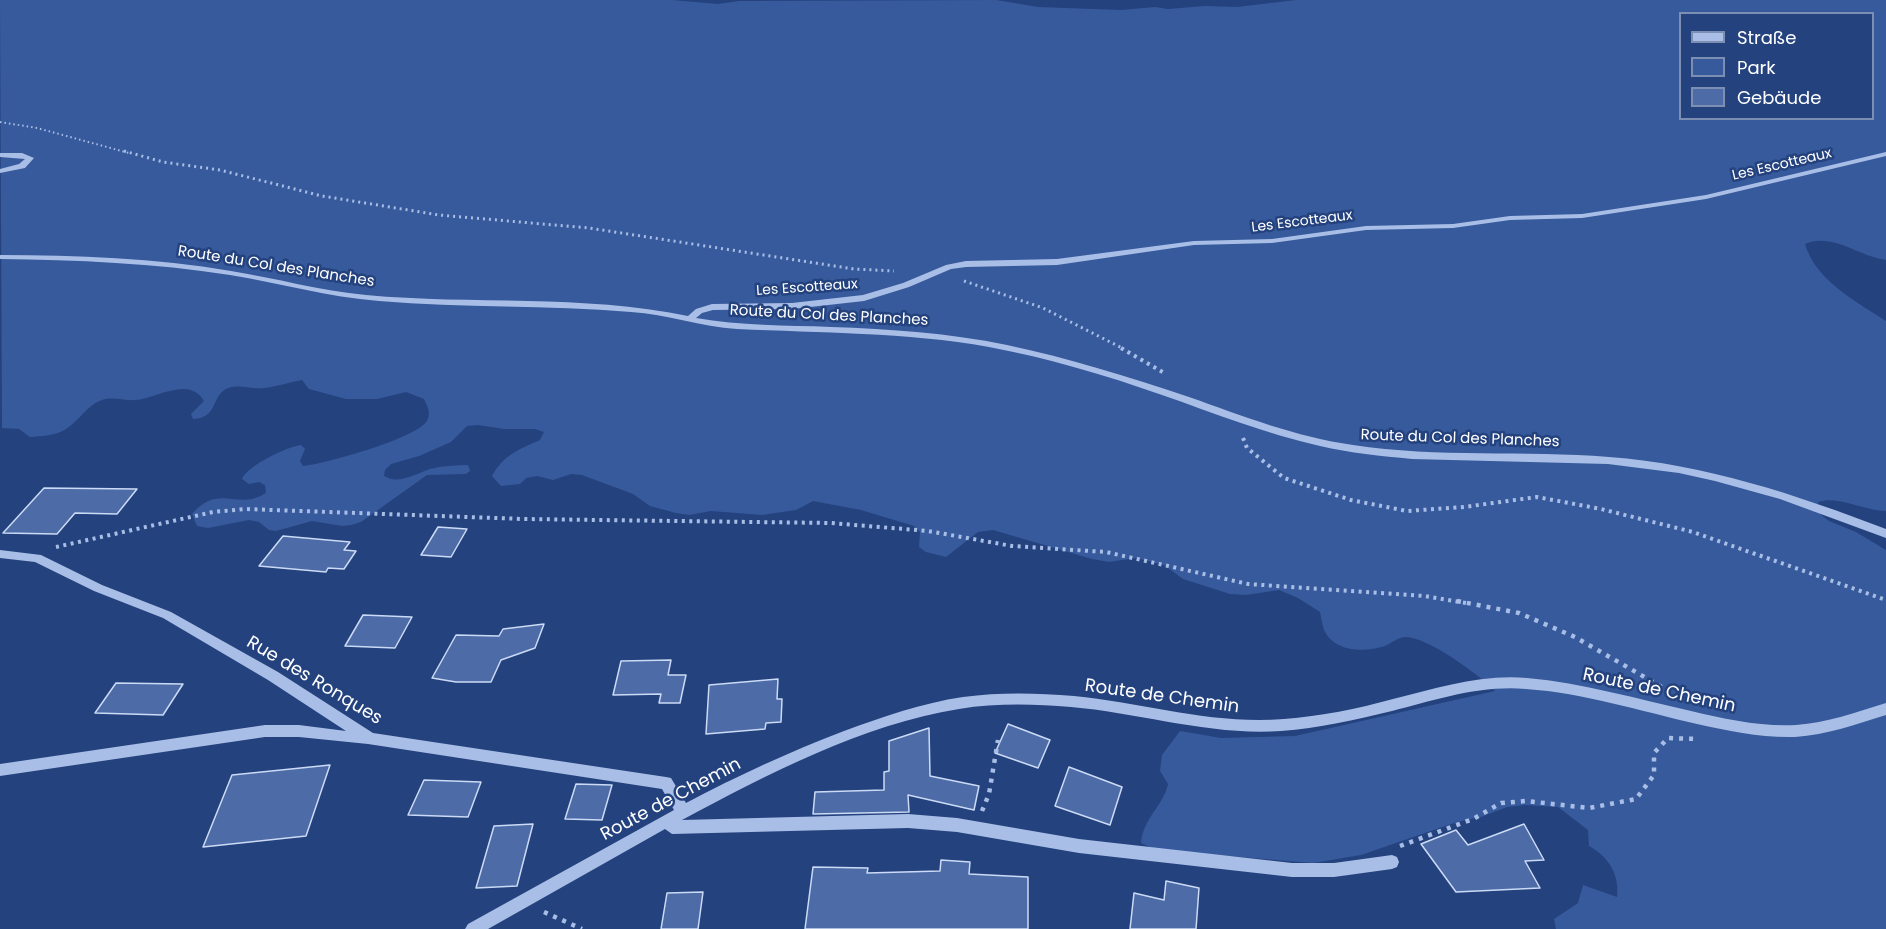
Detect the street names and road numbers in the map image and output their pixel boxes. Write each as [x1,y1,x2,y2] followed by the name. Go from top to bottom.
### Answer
[1731,145,1833,185] street label: Les Escotteaux
[1250,207,1354,237] street label: Les Escotteaux
[176,243,376,291] street label: Route du Col des Planches
[756,276,858,300] street label: Les Escotteaux
[729,302,929,330] street label: Route du Col des Planches
[1360,427,1560,451] street label: Route du Col des Planches
[242,632,386,730] street label: Rue des Ronques
[1581,664,1737,718] street label: Route de Chemin
[1083,675,1241,719] street label: Route de Chemin
[597,754,745,846] street label: Route de Chemin

